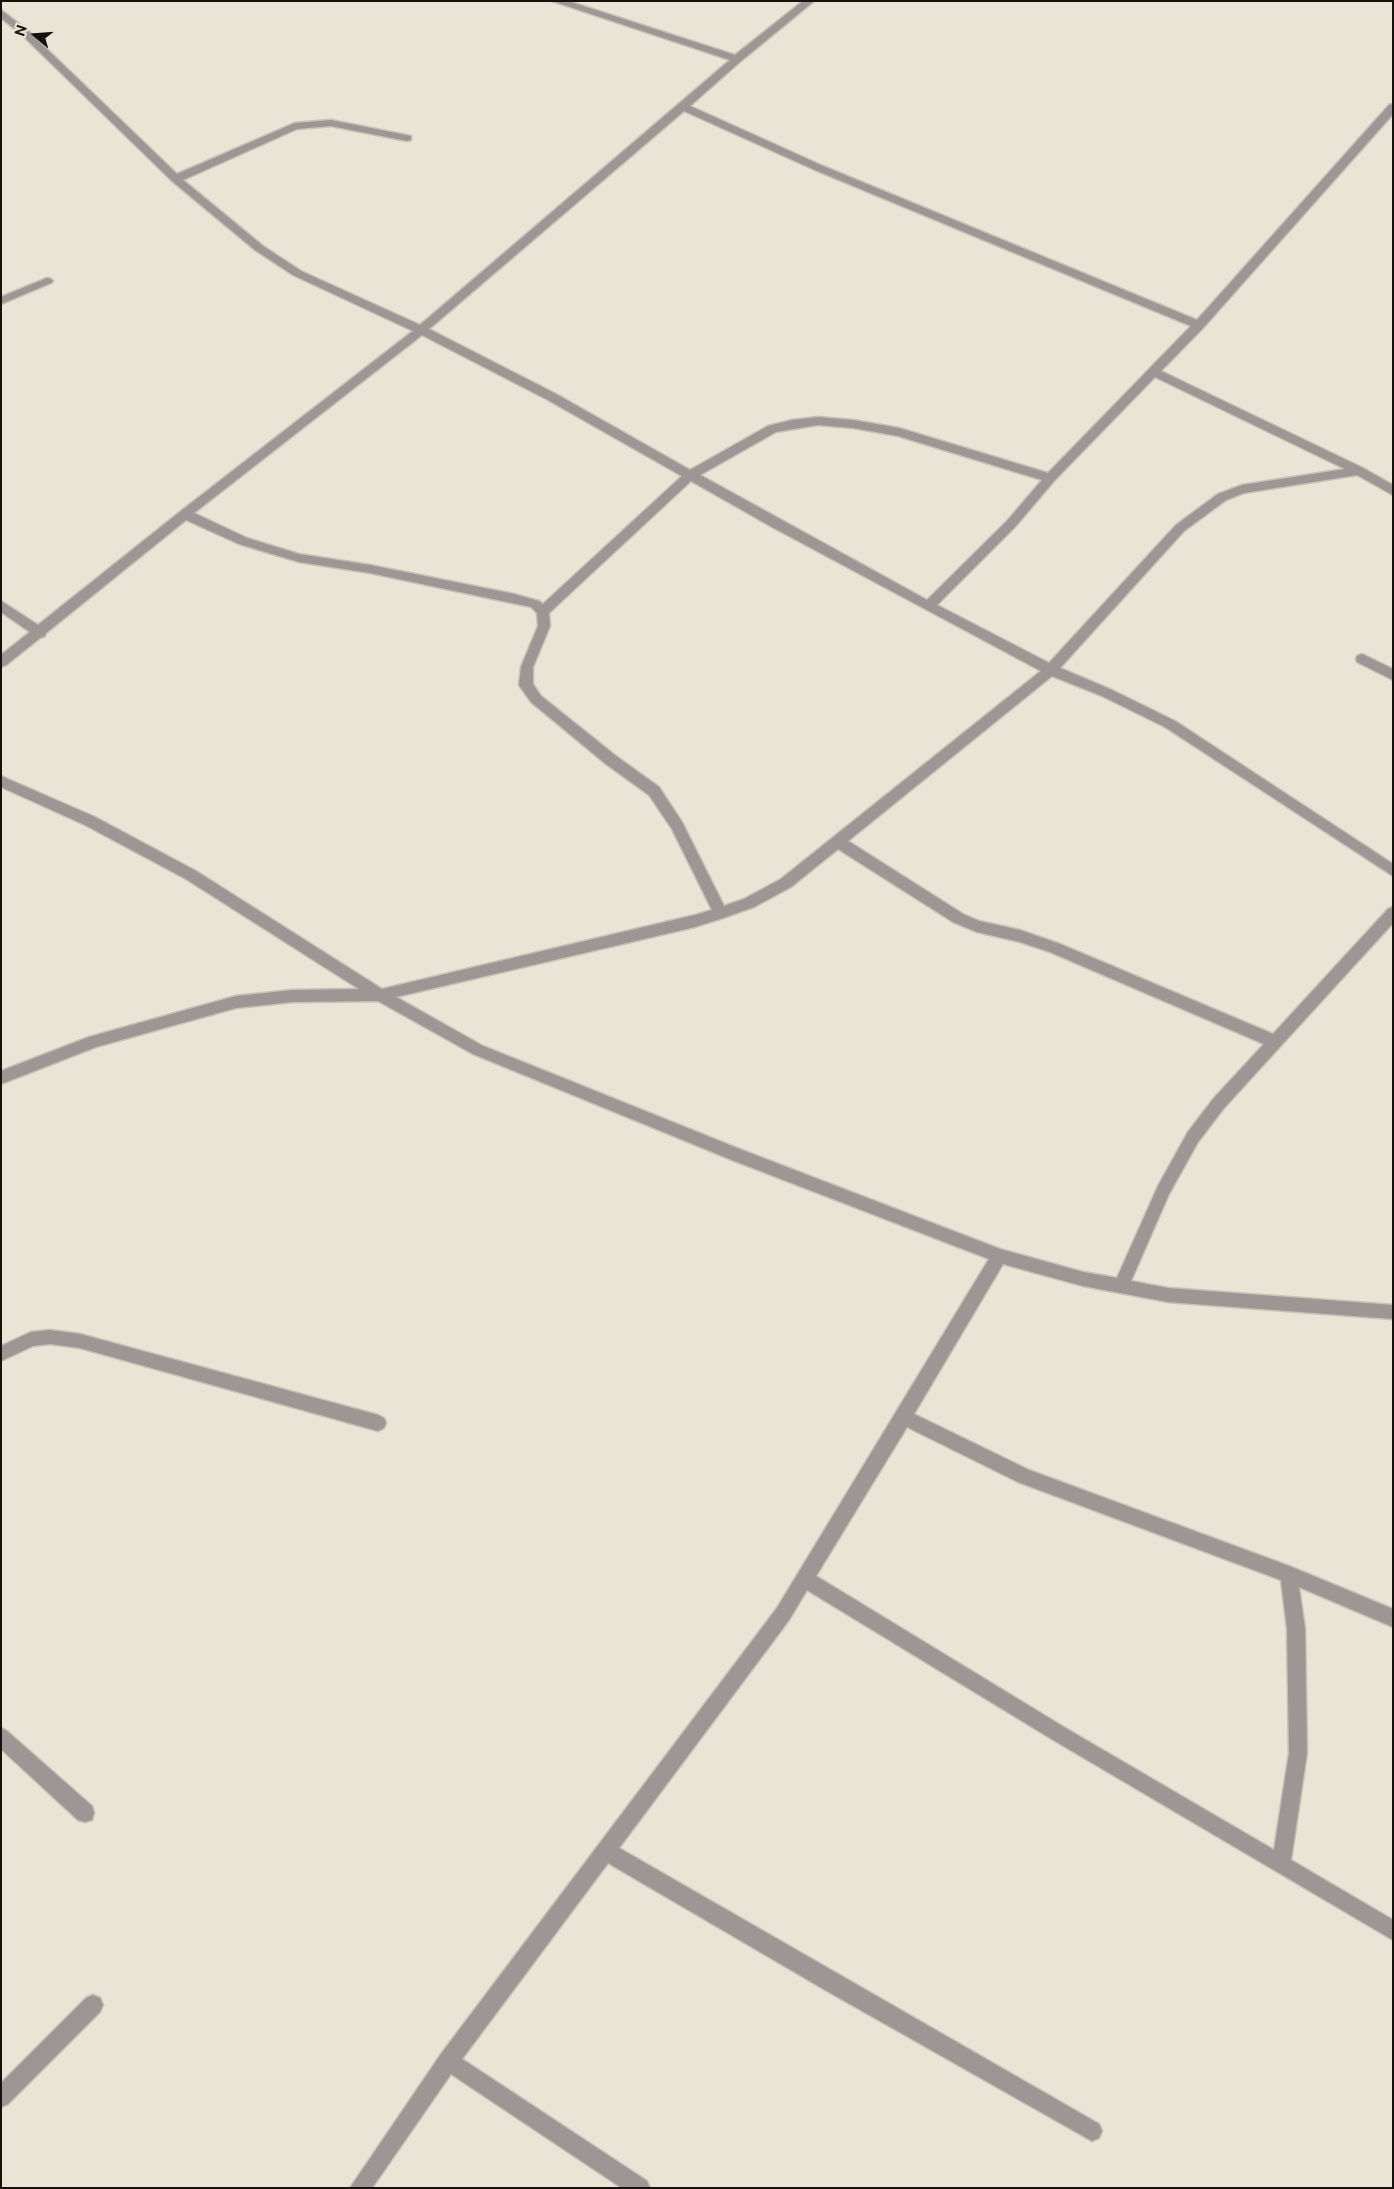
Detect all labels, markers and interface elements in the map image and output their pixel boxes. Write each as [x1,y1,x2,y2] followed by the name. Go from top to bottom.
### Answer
[10,10,60,60] north arrow
[11,23,30,38] text: N

